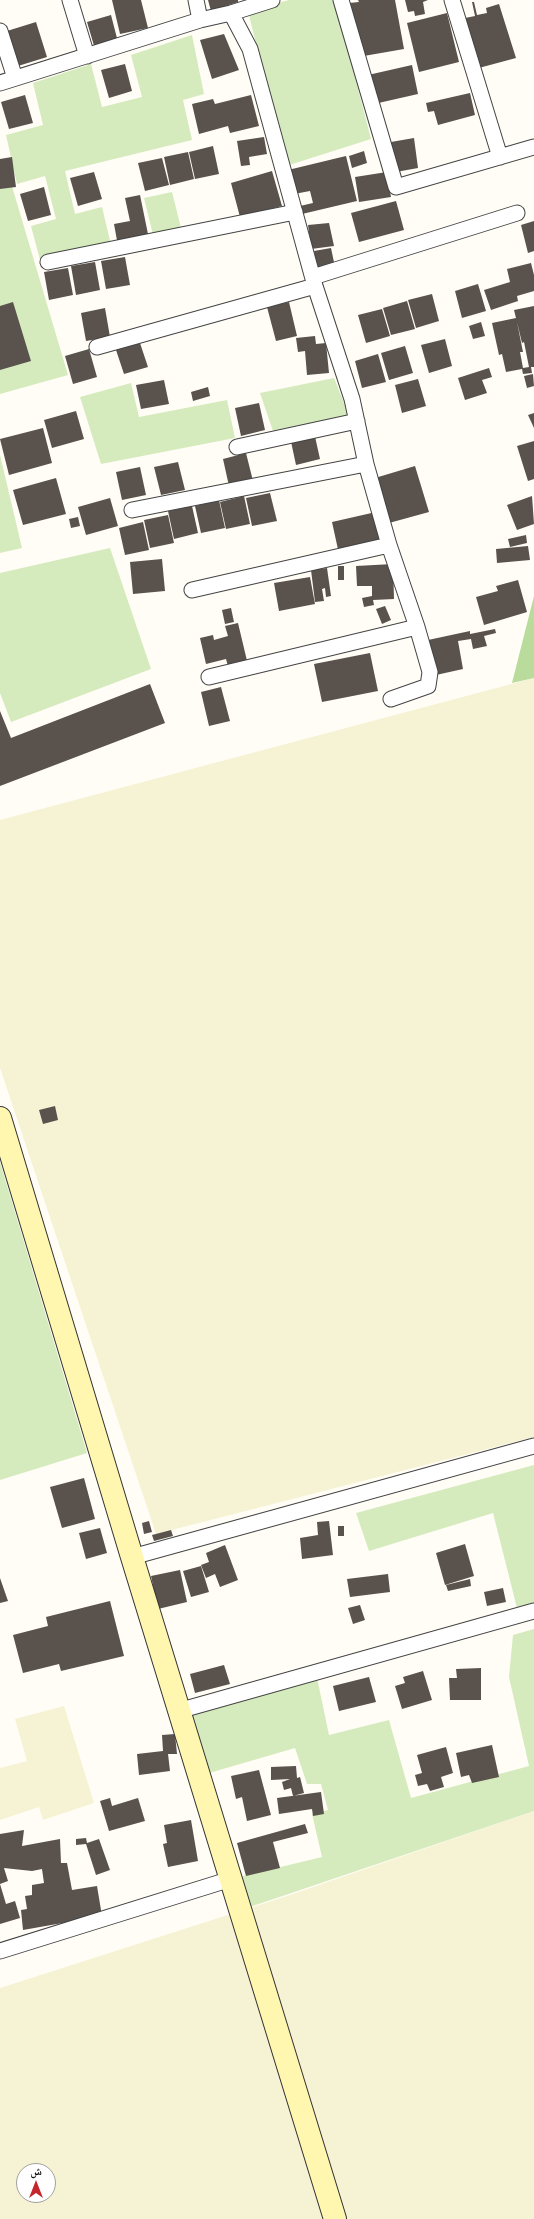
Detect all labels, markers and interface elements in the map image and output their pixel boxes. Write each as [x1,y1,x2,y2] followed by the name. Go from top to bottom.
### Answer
[16,2163,56,2203] north arrow
[30,2165,42,2178] text: ش

